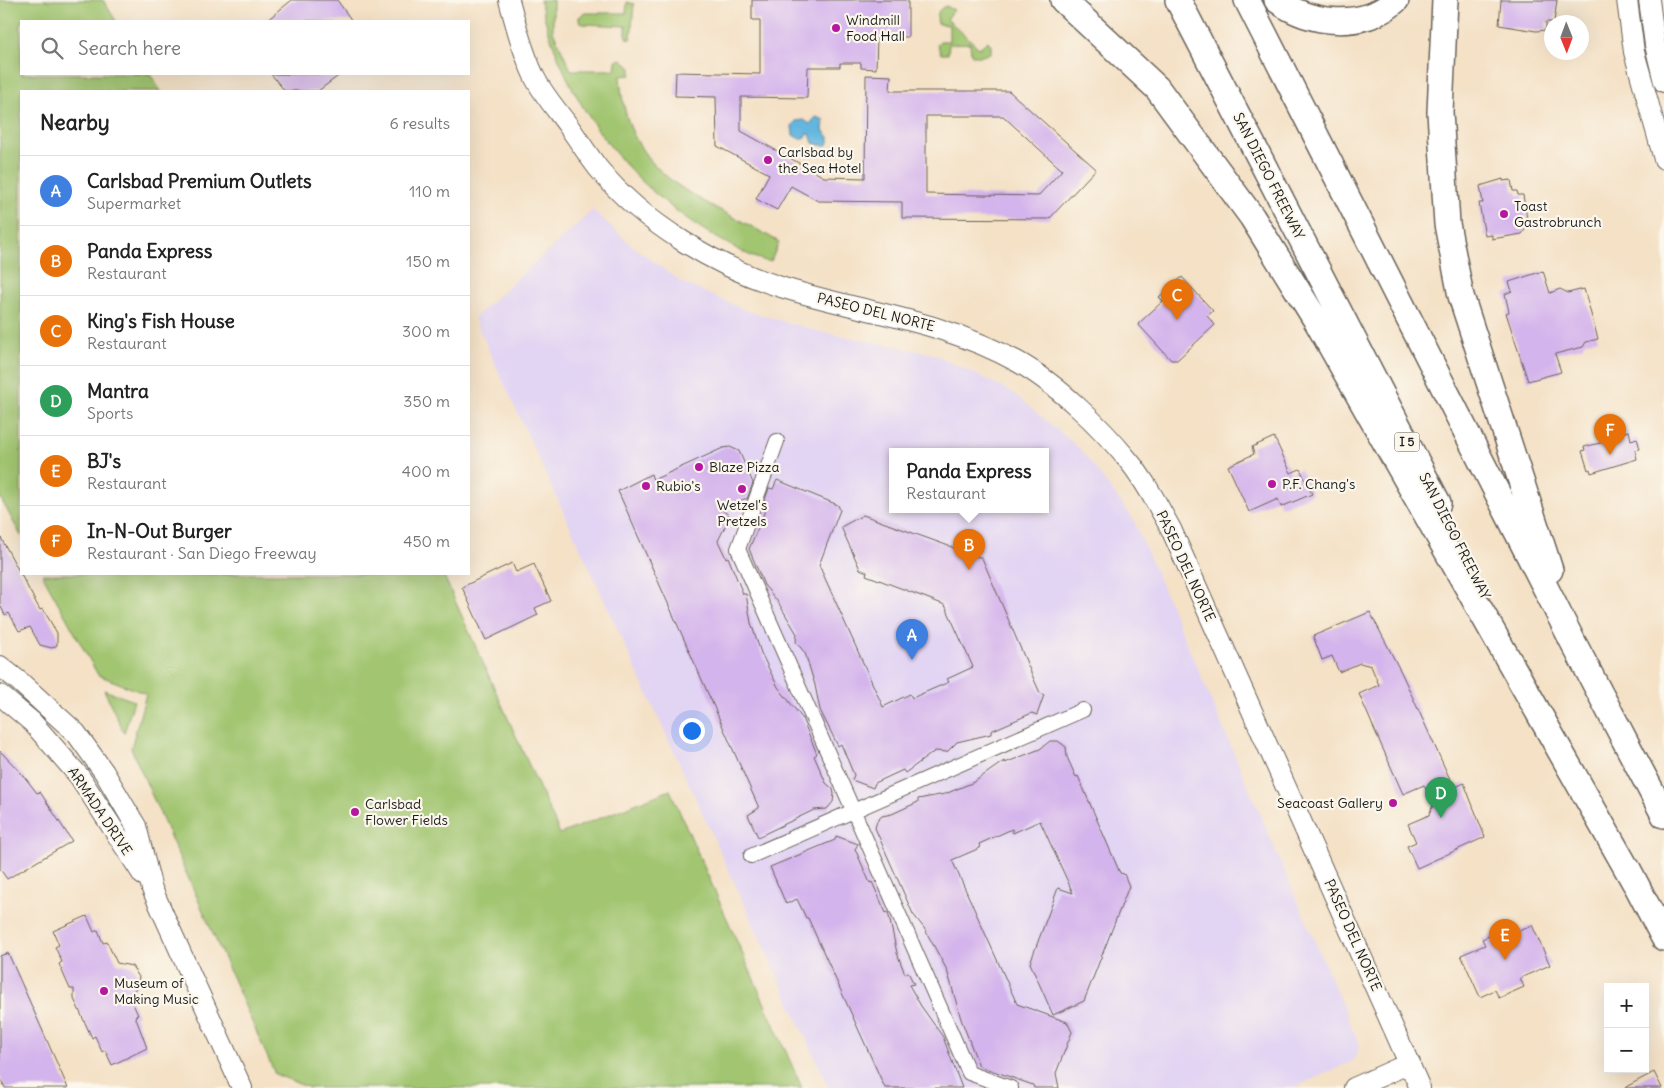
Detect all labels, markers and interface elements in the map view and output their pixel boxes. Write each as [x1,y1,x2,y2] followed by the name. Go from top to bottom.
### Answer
[846,11,905,45] place label: Windmill Food Hall
[1544,15,1589,60] north arrow
[20,20,470,75] search box
[830,22,842,34] marker: Windmill Food Hall
[38,34,66,62] icon: search
[78,36,181,60] text: Search here
[40,109,110,136] text: Nearby
[1229,110,1309,242] street label: SAN DIEGO FREEWAY
[389,113,450,133] text: 6 results
[778,143,861,177] place label: Carlsbad by the Sea Hotel
[762,154,774,166] marker: Carlsbad by the Sea Hotel
[87,169,312,193] text: Carlsbad Premium Outlets
[51,181,61,201] text: A
[409,181,450,201] text: 110 m
[87,193,181,213] text: Supermarket
[1514,197,1602,231] place label: Toast Gastrobrunch
[1498,208,1510,220] marker: Toast Gastrobrunch
[87,239,212,263] text: Panda Express
[51,251,61,271] text: B
[406,251,450,271] text: 150 m
[87,263,167,283] text: Restaurant
[1161,279,1193,320] pin: C
[815,289,937,335] street label: PASEO DEL NORTE
[87,309,235,333] text: King's Fish House
[51,321,61,341] text: C
[402,321,450,341] text: 300 m
[87,333,167,353] text: Restaurant
[87,379,149,403] text: Mantra
[50,391,62,411] text: D
[403,391,450,411] text: 350 m
[87,403,133,423] text: Sports
[1594,414,1626,455] pin: F
[1394,432,1420,452] road number: I 5
[889,448,1049,513] popup
[87,449,121,473] text: BJ's
[709,458,779,476] place label: Blaze Pizza
[906,459,1032,483] text: Panda Express
[51,461,61,481] text: E
[402,461,450,481] text: 400 m
[693,461,705,473] marker: Blaze Pizza
[1415,470,1495,602] street label: SAN DIEGO FREEWAY
[87,473,167,493] text: Restaurant
[1282,475,1355,493] place label: P.F. Chang's
[656,477,701,495] place label: Rubio's
[1266,478,1278,490] marker: P.F. Chang's
[640,480,652,492] marker: Rubio's
[736,483,748,495] marker: Wetzel's Pretzels
[906,483,986,503] text: Restaurant
[717,496,767,530] place label: Wetzel's Pretzels
[1152,507,1220,625] street label: PASEO DEL NORTE
[87,519,232,543] text: In-N-Out Burger
[953,529,985,570] pin: B
[51,531,61,551] text: F
[403,531,450,551] text: 450 m
[87,543,317,563] text: Restaurant · San Diego Freeway
[896,619,928,660] pin: A
[679,718,705,744] your location
[64,764,136,858] street label: ARMADA DRIVE
[1425,777,1457,818] pin: D
[1277,794,1383,812] place label: Seacoast Gallery
[365,795,448,829] place label: Carlsbad Flower Fields
[1387,797,1399,809] marker: Seacoast Gallery
[349,806,361,818] marker: Carlsbad Flower Fields
[1320,876,1386,994] street label: PASEO DEL NORTE
[1489,919,1521,960] pin: E
[114,974,199,1008] place label: Museum of Making Music
[1604,983,1649,1073] map controls
[1604,983,1649,1028] button: +
[98,985,110,997] marker: Museum of Making Music
[1604,1028,1649,1073] button: −

